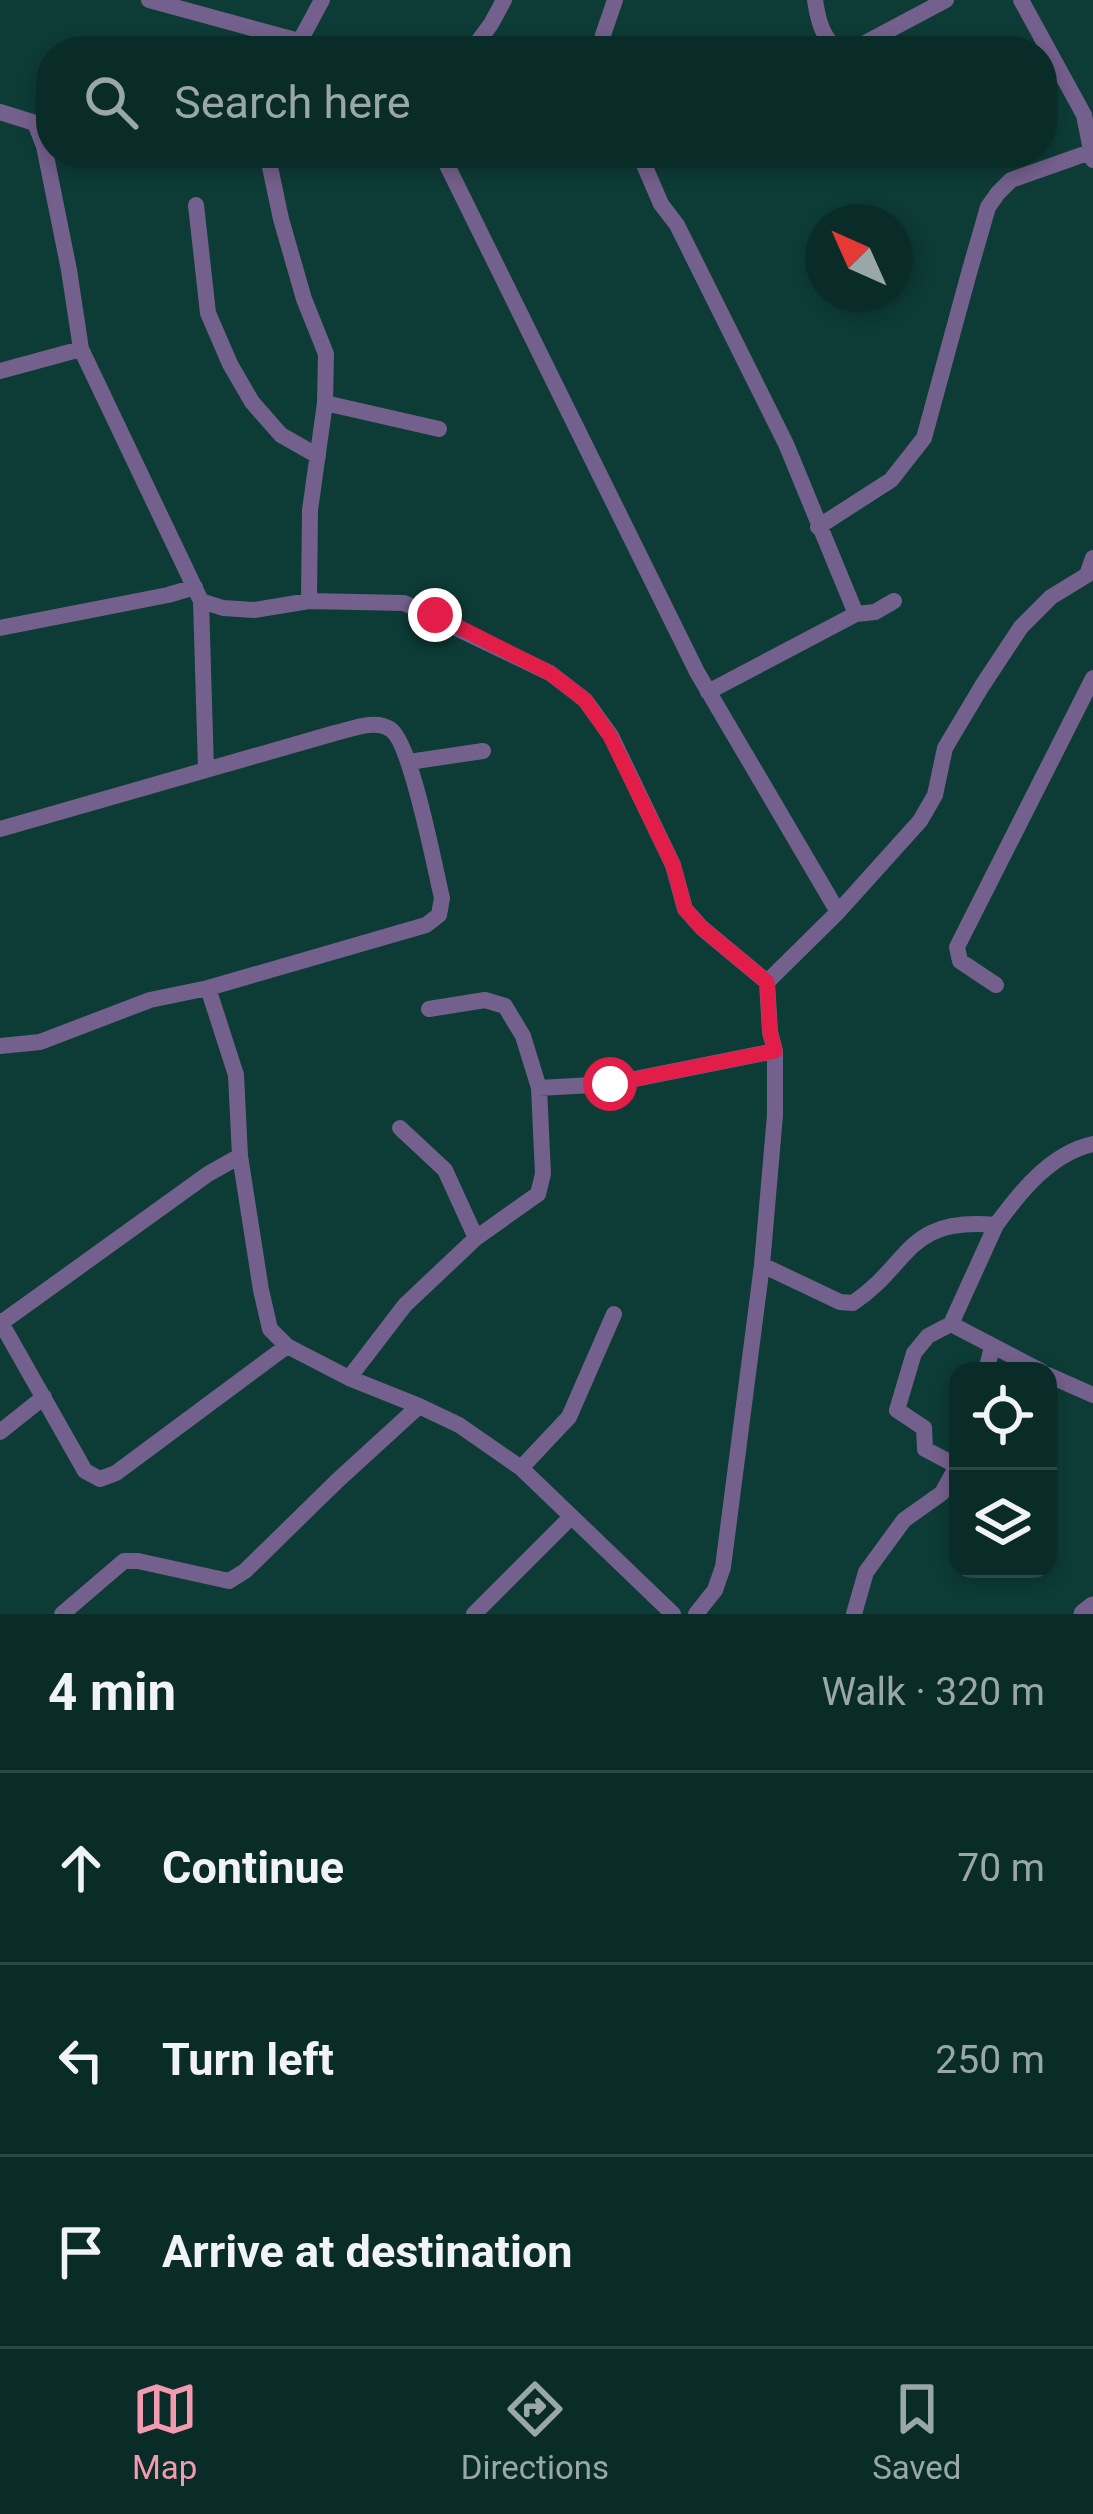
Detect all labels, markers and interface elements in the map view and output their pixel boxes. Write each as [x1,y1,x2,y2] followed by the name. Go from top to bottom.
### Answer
[36,36,1057,168] search box
[78,69,144,135] icon: search
[174,76,411,129] text: Search here
[805,204,913,312] north arrow
[408,588,462,642] route end
[583,1057,637,1111] route start
[949,1362,1057,1578] map controls
[949,1362,1057,1470] button: locate
[949,1470,1057,1578] button: layers
[48,1663,176,1722] text: 4 min
[821,1669,1045,1715] text: Walk · 320 m
[48,1835,114,1901] icon: ahead
[162,1841,344,1894] text: Continue
[957,1845,1045,1891] text: 70 m
[48,2027,114,2093] icon: left
[162,2033,334,2086] text: Turn left
[935,2037,1045,2083] text: 250 m
[48,2219,114,2285] icon: arrive
[162,2225,573,2278] text: Arrive at destination
[132,2376,198,2487] tab: Map
[461,2376,609,2487] tab: Directions
[872,2376,961,2487] tab: Saved

